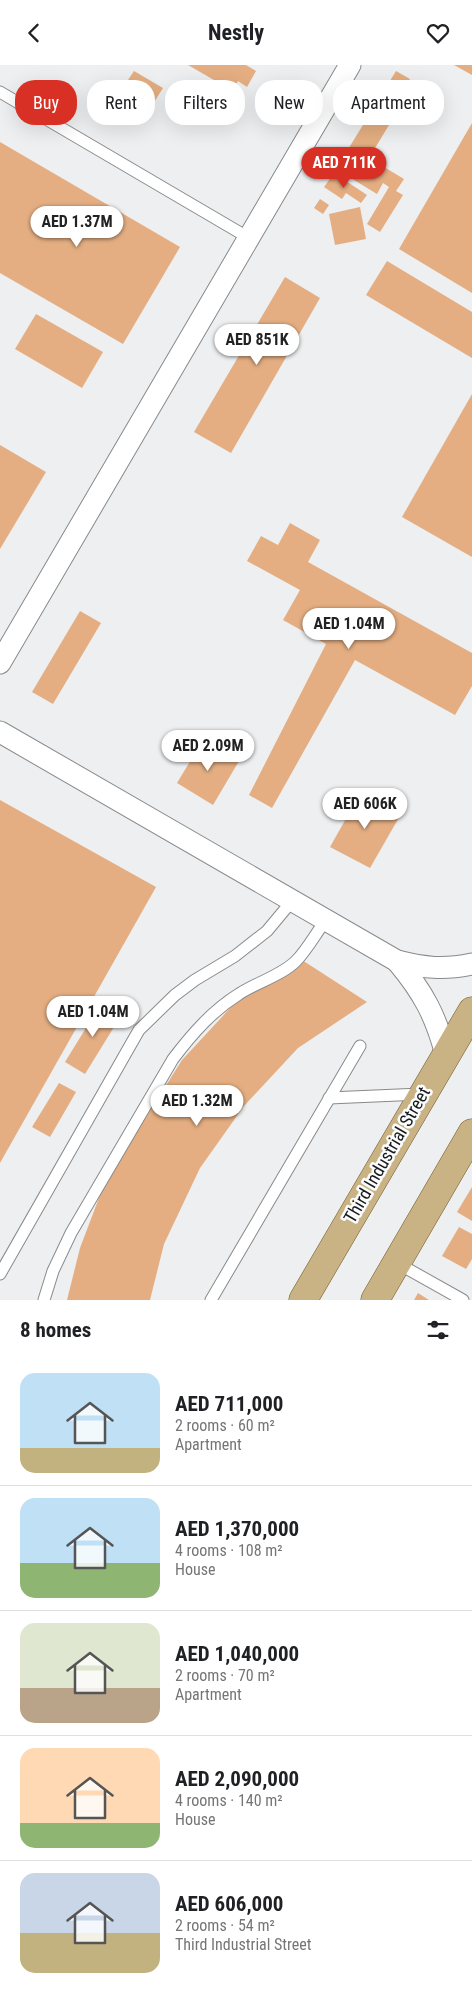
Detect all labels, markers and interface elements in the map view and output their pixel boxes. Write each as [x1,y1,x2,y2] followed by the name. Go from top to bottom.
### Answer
[20,19,48,47] icon: back
[424,19,452,47] icon: heart
[208,20,264,45] text: Nestly
[15,80,77,125] chip: Buy
[87,80,155,125] chip: Rent
[165,80,245,125] chip: Filters
[255,80,323,125] chip: New
[333,80,444,125] chip: Apartment
[292,147,396,189] pin: AED 711K
[312,153,376,172] text: AED 711K
[20,205,134,248] pin: AED 1.37M
[41,212,113,231] text: AED 1.37M
[205,323,309,366] pin: AED 851K
[225,330,289,349] text: AED 851K
[292,607,406,650] pin: AED 1.04M
[313,614,385,633] text: AED 1.04M
[151,729,265,772] pin: AED 2.09M
[172,736,244,755] text: AED 2.09M
[313,787,417,830] pin: AED 606K
[333,794,397,813] text: AED 606K
[36,995,150,1038] pin: AED 1.04M
[57,1002,129,1021] text: AED 1.04M
[339,1083,434,1227] street label: Third Industrial Street
[140,1085,254,1127] pin: AED 1.32M
[161,1091,233,1110] text: AED 1.32M
[424,1316,452,1344] icon: filters
[20,1318,91,1342] text: 8 homes
[175,1392,283,1416] text: AED 711,000
[60,1393,120,1453] icon: home
[175,1416,275,1435] text: 2 rooms · 60 m²
[175,1435,242,1454] text: Apartment
[175,1517,299,1541] text: AED 1,370,000
[60,1518,120,1578] icon: home
[175,1541,283,1560] text: 4 rooms · 108 m²
[175,1560,215,1579] text: House
[175,1642,299,1666] text: AED 1,040,000
[60,1643,120,1703] icon: home
[175,1666,275,1685] text: 2 rooms · 70 m²
[175,1685,242,1704] text: Apartment
[175,1767,299,1791] text: AED 2,090,000
[60,1768,120,1828] icon: home
[175,1791,283,1810] text: 4 rooms · 140 m²
[175,1810,215,1829] text: House
[175,1892,283,1916] text: AED 606,000
[60,1893,120,1953] icon: home
[175,1916,275,1935] text: 2 rooms · 54 m²
[175,1935,312,1954] text: Third Industrial Street

